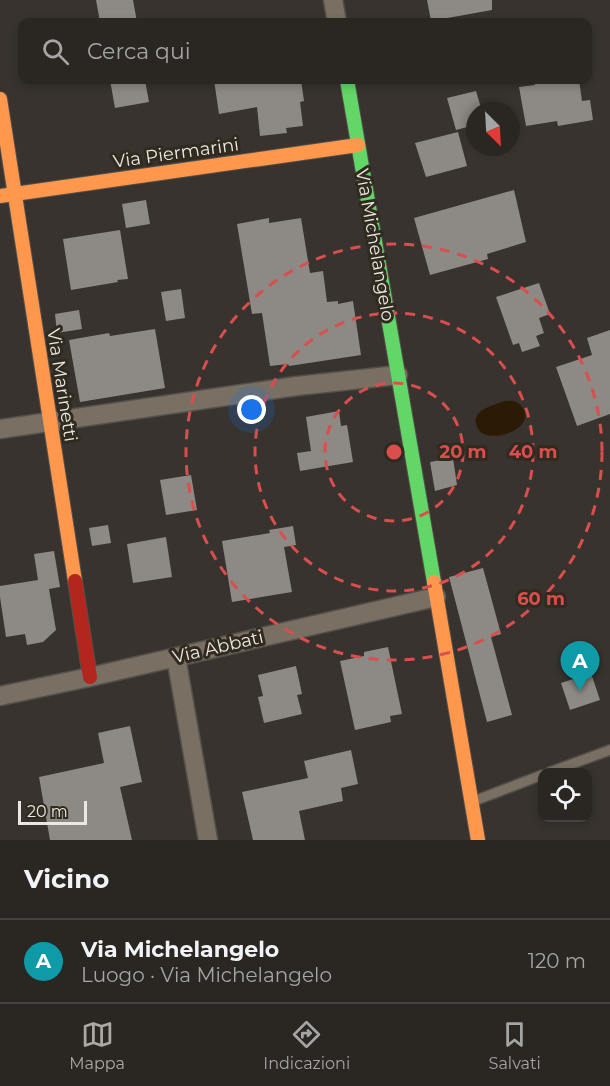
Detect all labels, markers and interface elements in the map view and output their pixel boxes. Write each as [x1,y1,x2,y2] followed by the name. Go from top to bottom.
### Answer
[18,18,592,84] search box
[39,35,72,68] icon: search
[87,38,191,65] text: Cerca qui
[466,102,520,156] north arrow
[112,133,240,173] street label: Via Piermarini
[351,167,399,323] street label: Via Michelangelo
[42,327,82,443] street label: Via Marinetti
[237,395,266,424] your location
[440,441,486,463] text: 20 m
[509,441,557,463] text: 40 m
[384,442,404,462] centre of rings
[517,588,565,610] text: 60 m
[170,626,266,668] street label: Via Abbati
[560,642,600,691] pin: A
[538,768,592,822] map controls
[538,768,592,822] button: locate
[18,798,87,826] scale bar
[27,802,68,821] text: 20 m
[24,863,109,895] text: Vicino
[81,936,279,963] text: Via Michelangelo
[36,949,51,973] text: A
[528,949,586,973] text: 120 m
[81,963,332,987] text: Luogo · Via Michelangelo
[69,1018,125,1073] tab: Mappa
[263,1018,350,1073] tab: Indicazioni
[489,1018,541,1073] tab: Salvati

